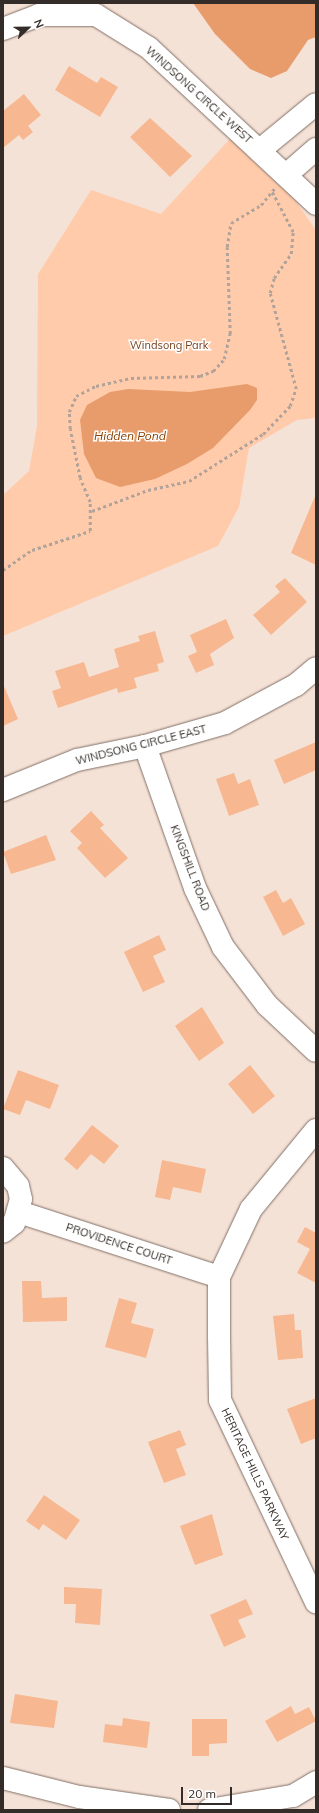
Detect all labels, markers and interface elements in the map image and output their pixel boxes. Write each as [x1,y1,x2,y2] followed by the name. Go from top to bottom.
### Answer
[8,8,48,48] north arrow
[31,17,47,30] text: N
[143,44,255,146] street label: WINDSONG CIRCLE WEST
[130,338,208,352] park label: Windsong Park
[94,429,166,443] water label: Hidden Pond
[74,722,208,768] street label: WINDSONG CIRCLE EAST
[167,823,213,913] street label: KINGSHILL ROAD
[64,1221,174,1267] street label: PROVIDENCE COURT
[219,1406,291,1542] street label: HERITAGE HILLS PARKWAY
[183,1779,234,1805] scale bar
[188,1786,216,1801] text: 20 m

